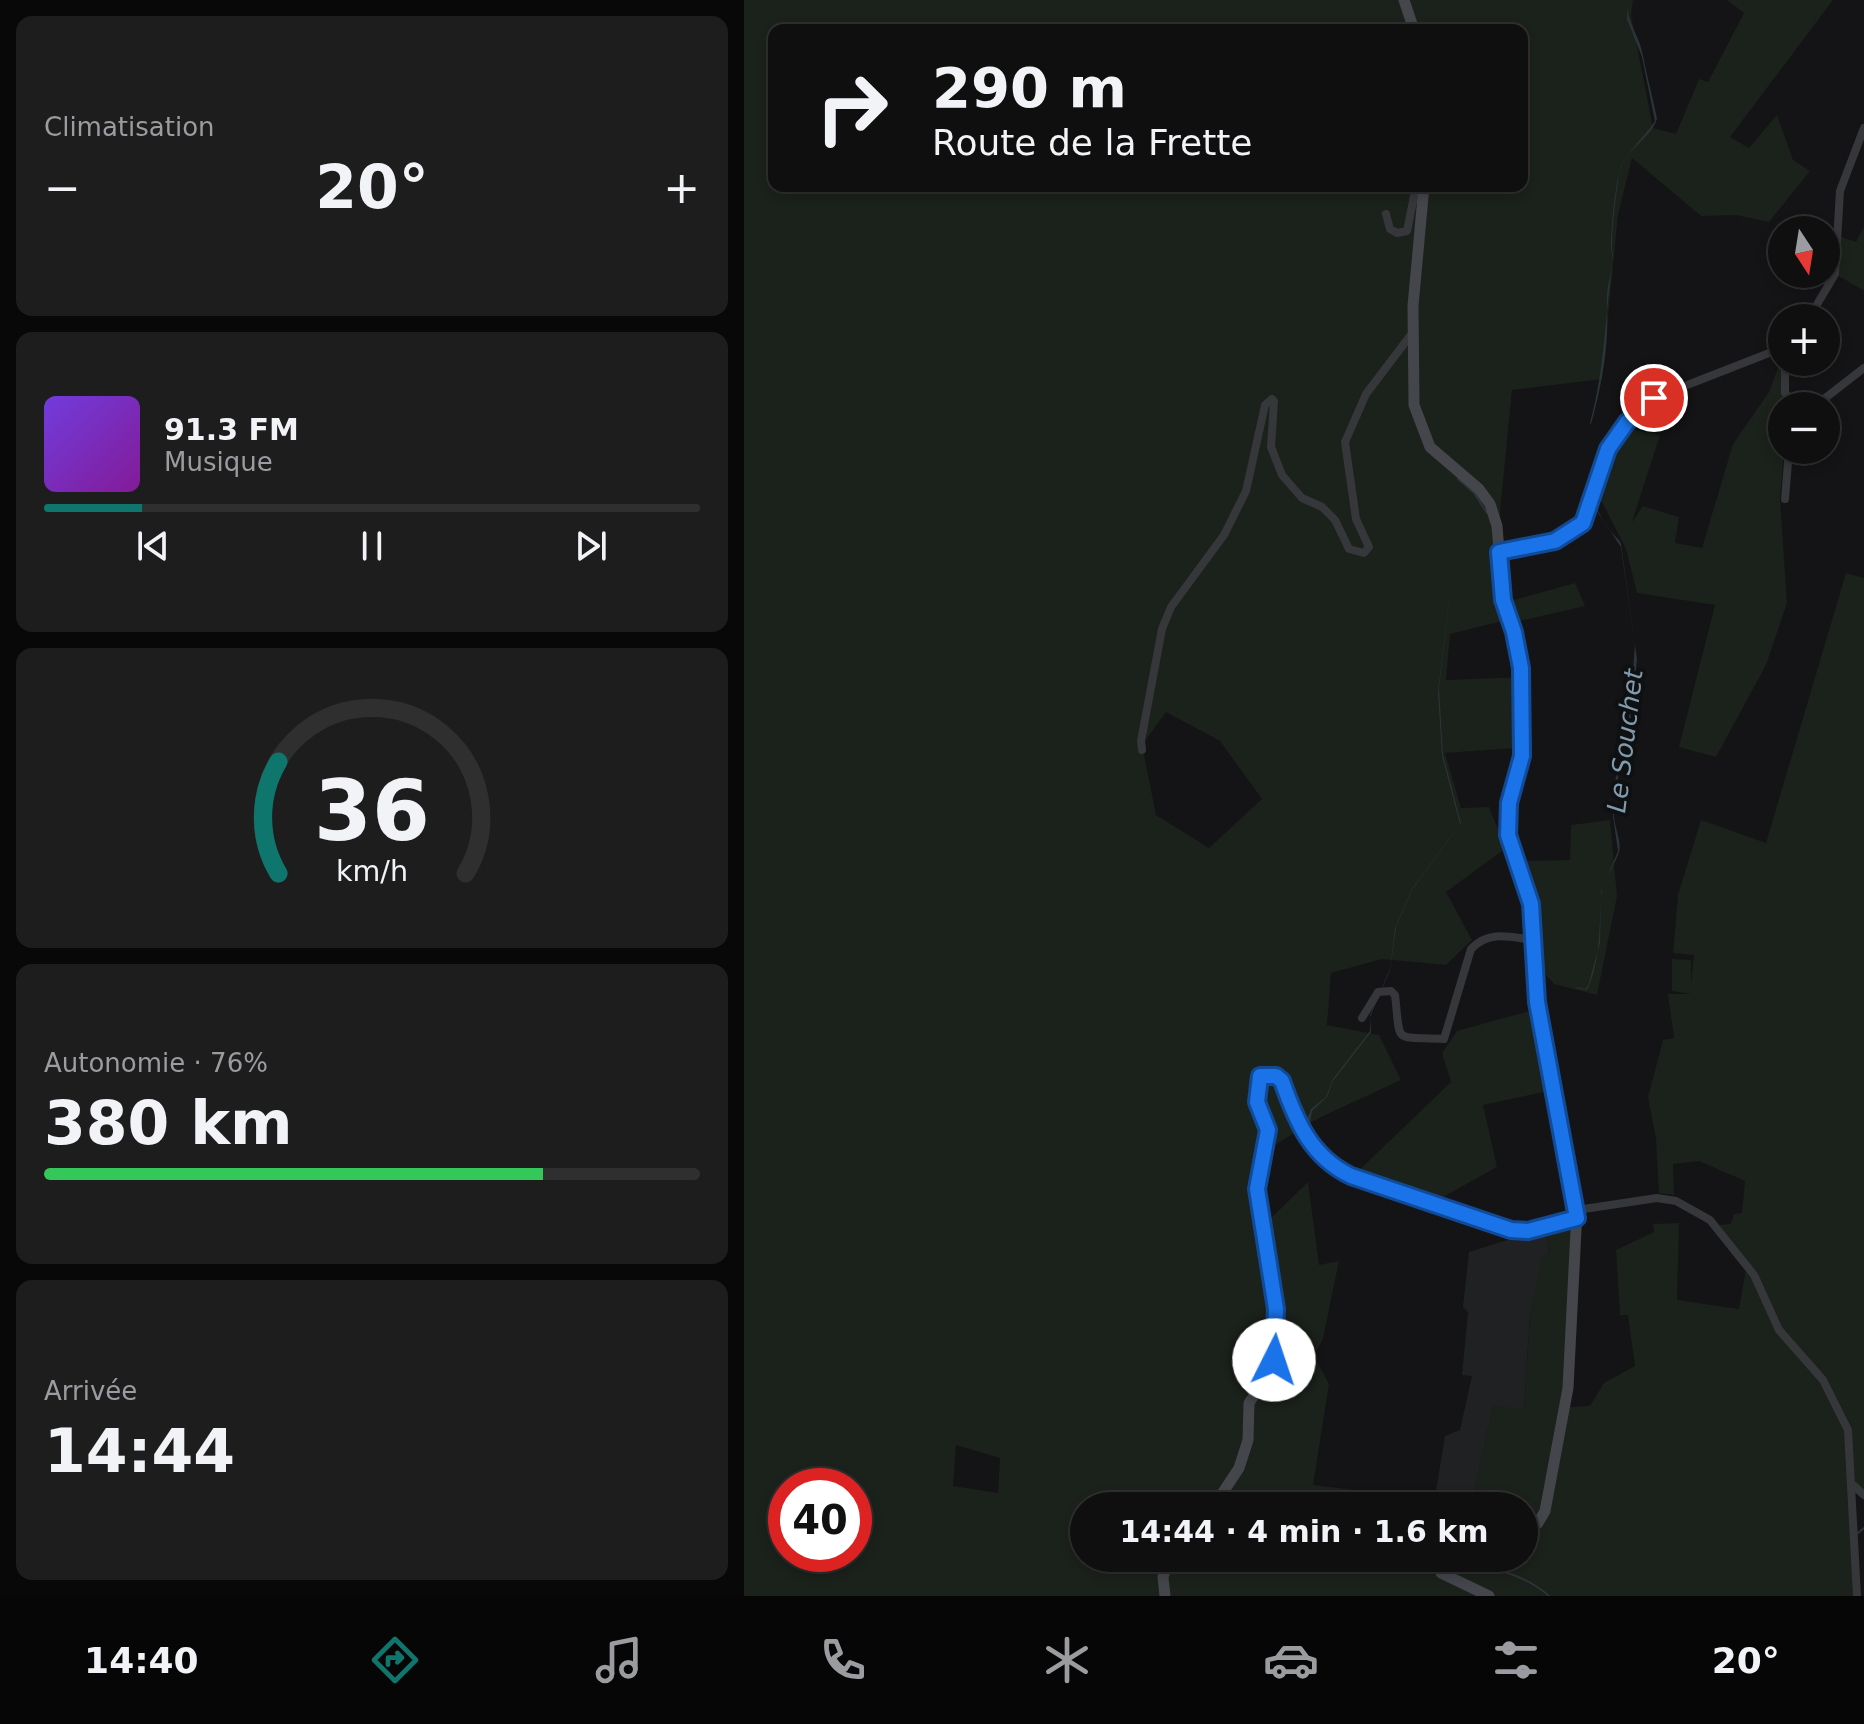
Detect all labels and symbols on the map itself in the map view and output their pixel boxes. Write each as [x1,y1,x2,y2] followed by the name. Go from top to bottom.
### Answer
[1768,216,1840,288] north arrow
[1620,364,1688,432] pin
[1601,667,1649,815] water label: Le Souchet
[1232,1318,1316,1402] position arrow
[768,1468,872,1572] speed limit sign: 40

